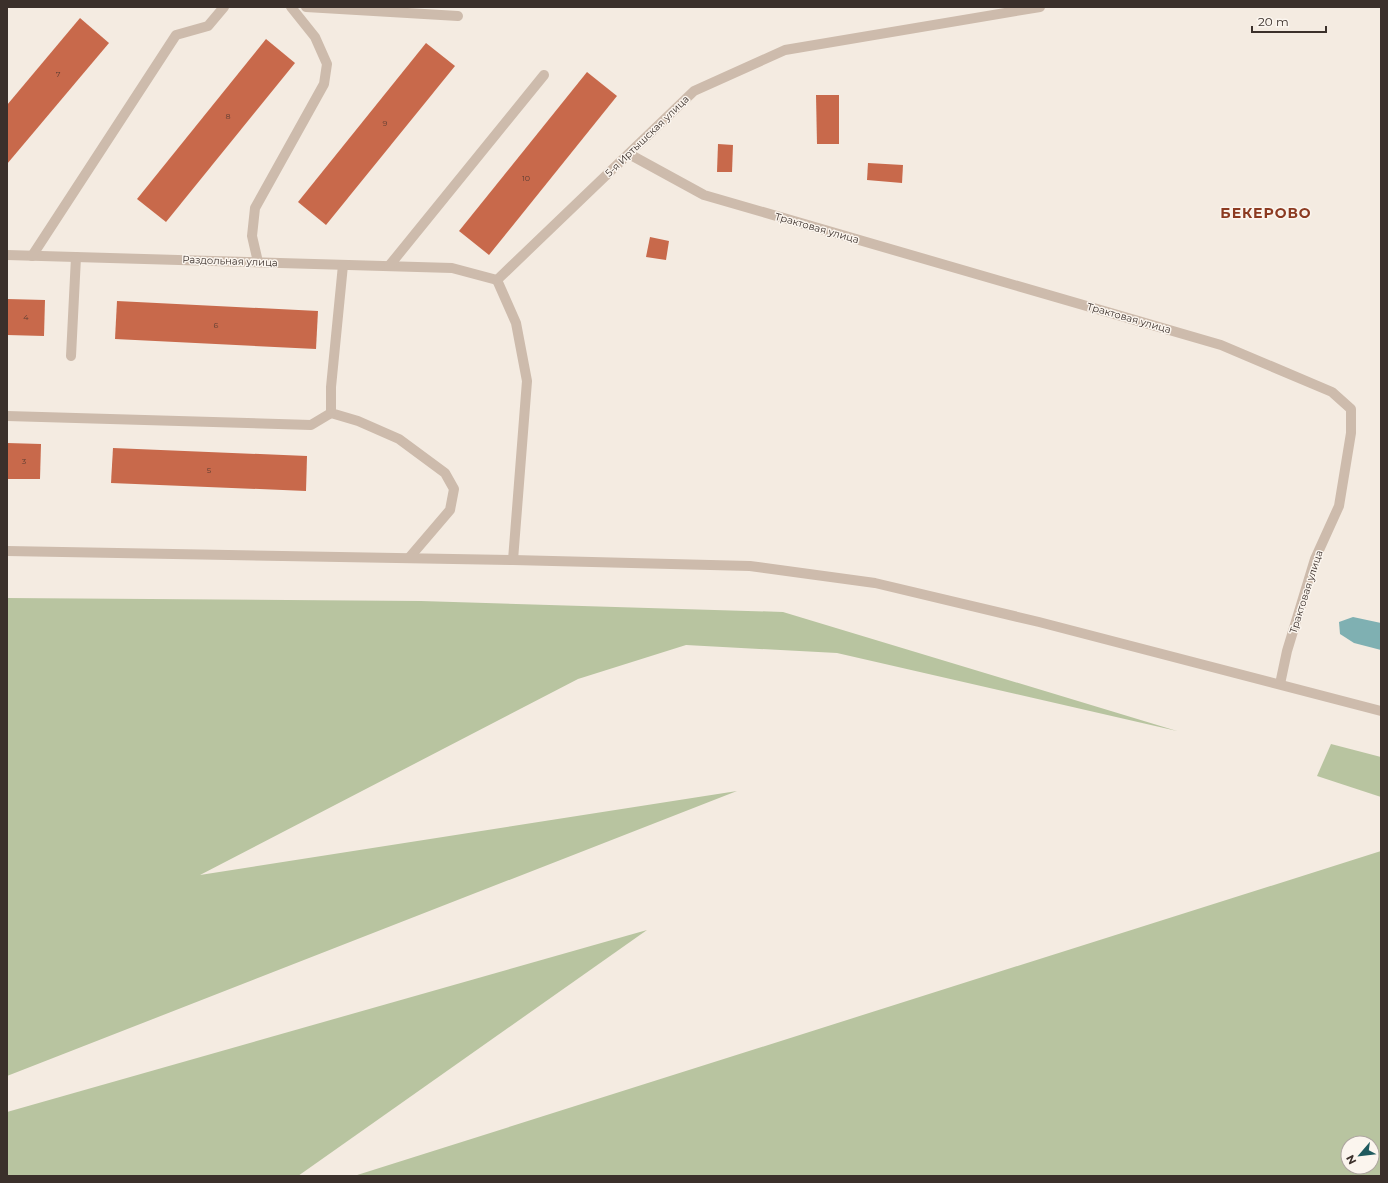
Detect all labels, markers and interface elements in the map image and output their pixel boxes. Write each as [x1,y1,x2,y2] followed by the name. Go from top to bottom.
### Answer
[1252,8,1326,34] scale bar
[1258,14,1289,29] text: 20 m
[56,69,61,79] house number: 7
[602,92,692,180] street label: 5-я Иртышская улица
[225,111,231,121] house number: 8
[383,118,388,128] house number: 9
[522,173,530,183] house number: 10
[1220,204,1312,222] district label: БЕКЕРОВО
[774,210,860,246] street label: Трактовая улица
[182,253,278,269] street label: Раздольная улица
[1086,300,1172,336] street label: Трактовая улица
[23,312,29,322] house number: 4
[214,320,219,330] house number: 6
[22,456,27,466] house number: 3
[207,465,212,475] house number: 5
[1286,549,1326,635] street label: Трактовая улица
[1340,1135,1380,1175] north arrow
[1343,1152,1359,1167] text: N

